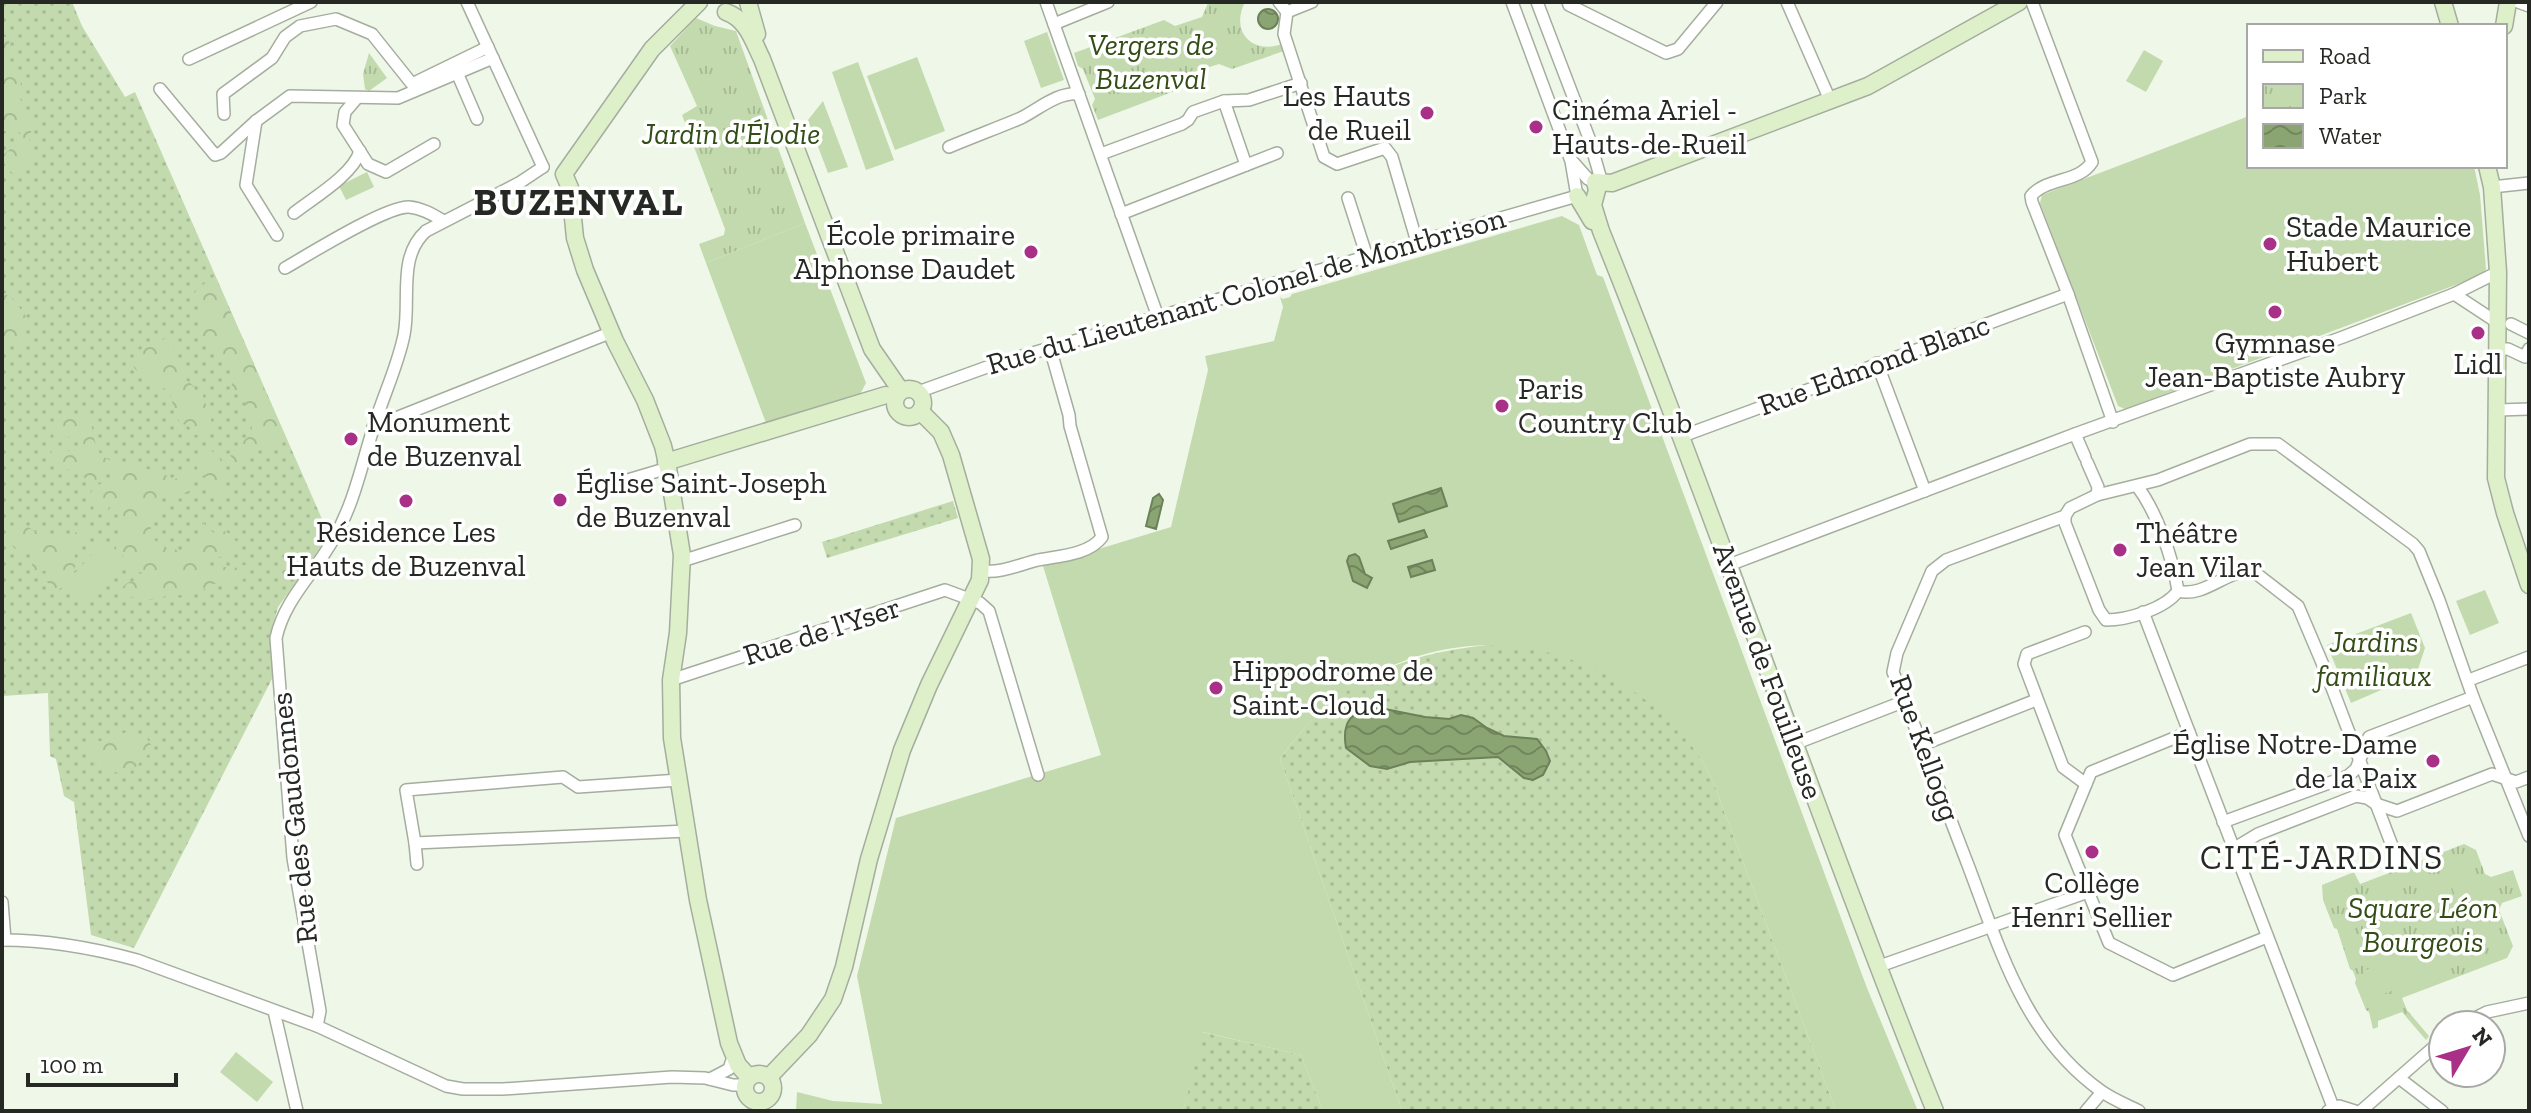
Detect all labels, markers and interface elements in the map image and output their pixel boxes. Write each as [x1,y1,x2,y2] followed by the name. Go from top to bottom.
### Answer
[2247,24,2507,168] legend
[1088,27,1214,97] park label: Vergers de Buzenval
[2319,41,2371,70] text: Road
[1283,78,1411,148] place label: Les Hauts de Rueil
[2319,81,2367,110] text: Park
[1552,92,1746,162] place label: Cinéma Ariel - Hauts-de-Rueil
[1418,104,1436,122] marker: Les Hauts de Rueil
[641,116,820,152] park label: Jardin d'Élodie
[1527,118,1545,136] marker: Cinéma Ariel - Hauts-de-Rueil
[2319,121,2382,150] text: Water
[474,179,684,225] district label: BUZENVAL
[983,200,1509,382] street label: Rue du Lieutenant Colonel de Montbrison
[2286,209,2471,279] place label: Stade Maurice Hubert
[794,217,1015,287] place label: École primaire Alphonse Daudet
[2261,235,2279,253] marker: Stade Maurice Hubert
[1022,243,1040,261] marker: École primaire Alphonse Daudet
[2266,303,2284,321] marker: Gymnase Jean-Baptiste Aubry
[1753,306,1995,424] street label: Rue Edmond Blanc
[2469,324,2487,342] marker: Lidl
[2145,325,2406,395] place label: Gymnase Jean-Baptiste Aubry
[2453,346,2503,382] place label: Lidl
[1518,371,1692,441] place label: Paris Country Club
[1493,397,1511,415] marker: Paris Country Club
[367,404,522,474] place label: Monument de Buzenval
[342,430,360,448] marker: Monument de Buzenval
[576,465,827,535] place label: Église Saint-Joseph de Buzenval
[551,491,569,509] marker: Église Saint-Joseph de Buzenval
[397,492,415,510] marker: Résidence Les Hauts de Buzenval
[286,514,526,584] place label: Résidence Les Hauts de Buzenval
[2136,515,2263,585] place label: Théâtre Jean Vilar
[1705,538,1831,804] street label: Avenue de Fouilleuse
[2111,541,2129,559] marker: Théâtre Jean Vilar
[739,589,905,673] street label: Rue de l'Yser
[2311,624,2432,694] park label: Jardins familiaux
[1232,653,1433,723] place label: Hippodrome de Saint-Cloud
[1882,670,1968,826] street label: Rue Kellogg
[1207,679,1225,697] marker: Hippodrome de Saint-Cloud
[263,691,325,945] street label: Rue des Gaudonnes
[2173,726,2417,796] place label: Église Notre-Dame de la Paix
[2424,752,2442,770] marker: Église Notre-Dame de la Paix
[2200,837,2444,878] district label: CITÉ-JARDINS
[2083,843,2101,861] marker: Collège Henri Sellier
[2011,865,2173,935] place label: Collège Henri Sellier
[2348,890,2498,960] park label: Square Léon Bourgeois
[2427,1009,2507,1089] north arrow
[2467,1022,2498,1052] text: N
[28,1037,176,1087] scale bar
[40,1050,103,1079] text: 100 m

